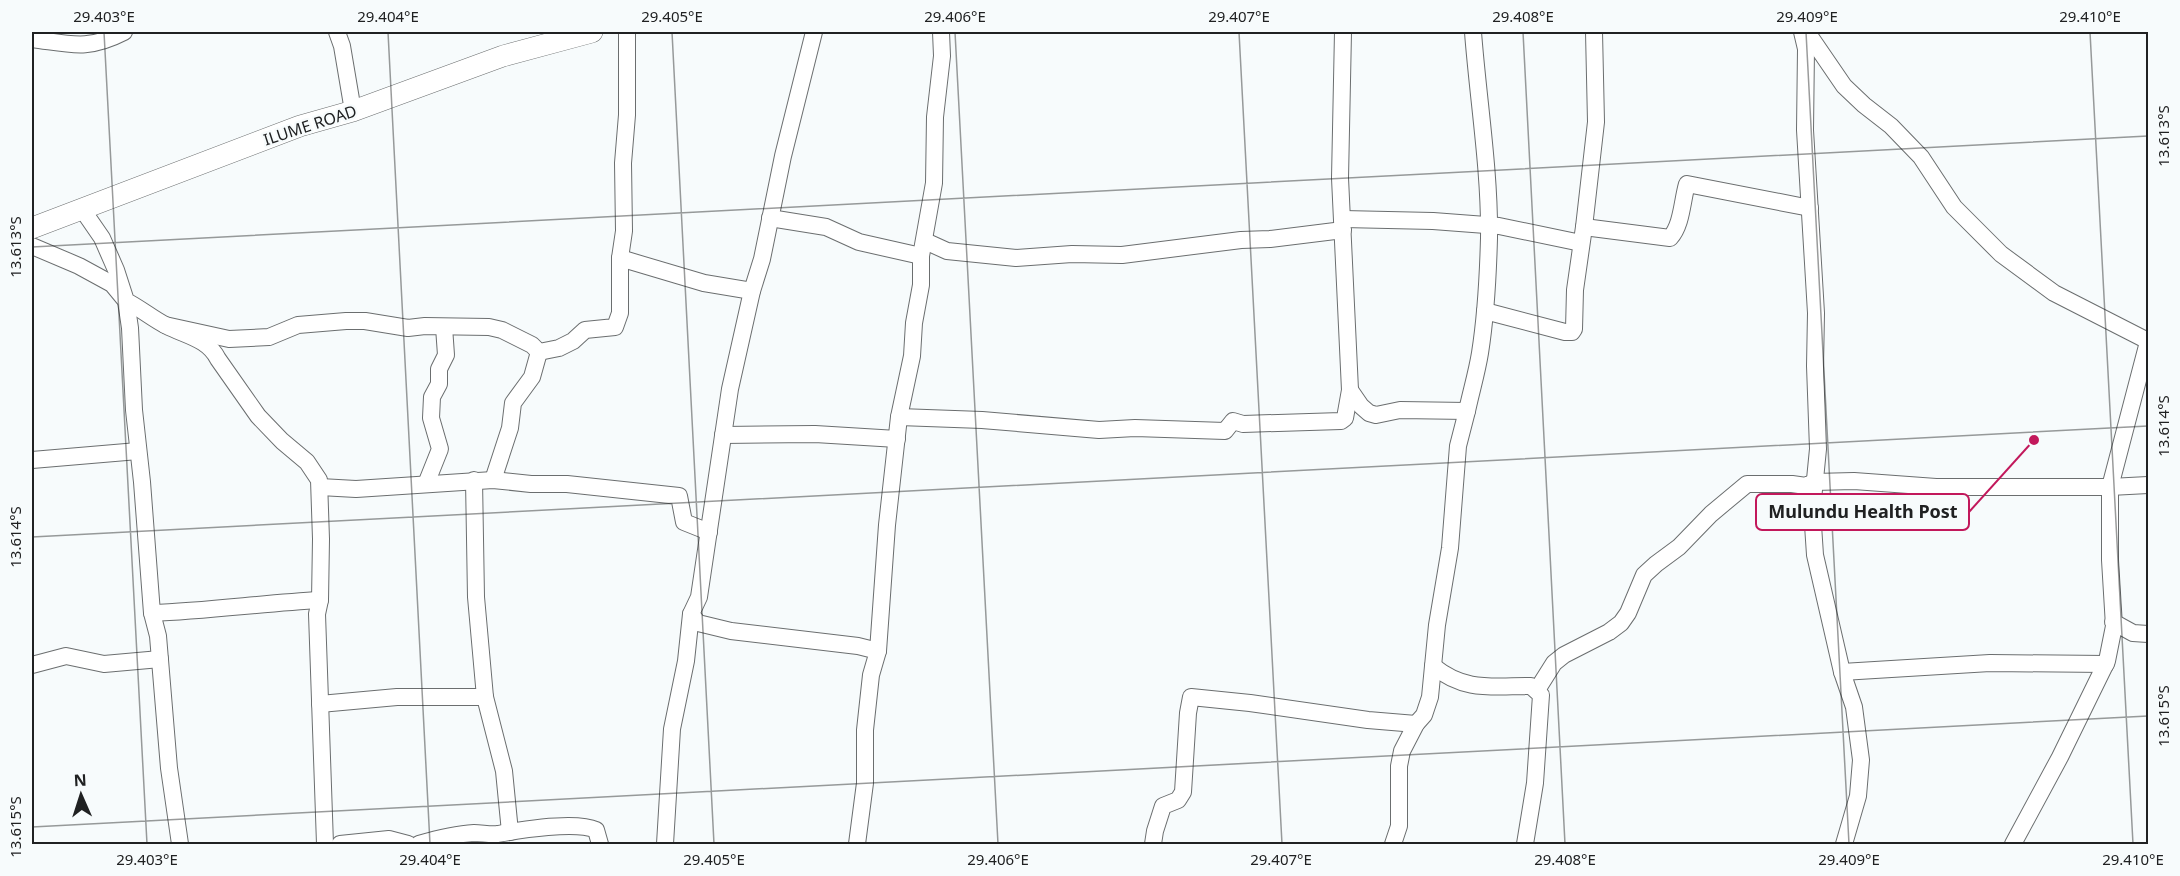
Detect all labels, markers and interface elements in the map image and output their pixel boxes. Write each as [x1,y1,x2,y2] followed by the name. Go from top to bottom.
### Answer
[73,6,135,26] text: 29.403°E
[357,6,419,26] text: 29.404°E
[641,6,703,26] text: 29.405°E
[924,6,986,26] text: 29.406°E
[1208,6,1270,26] text: 29.407°E
[1492,6,1554,26] text: 29.408°E
[1776,6,1838,26] text: 29.409°E
[2059,6,2121,26] text: 29.410°E
[260,100,360,150] street label: ILUME ROAD
[2153,105,2173,167] text: 13.613°S
[5,216,25,278] text: 13.613°S
[2153,395,2173,457] text: 13.614°S
[1756,494,1969,530] callout: Mulundu Health Post
[1768,499,1958,523] text: Mulundu Health Post
[5,506,25,568] text: 13.614°S
[2153,685,2173,747] text: 13.615°S
[51,765,111,825] north arrow
[73,769,87,791] text: N
[5,796,25,858] text: 13.615°S
[116,849,178,869] text: 29.403°E
[399,849,461,869] text: 29.404°E
[683,849,745,869] text: 29.405°E
[967,849,1029,869] text: 29.406°E
[1250,849,1312,869] text: 29.407°E
[1534,849,1596,869] text: 29.408°E
[1818,849,1880,869] text: 29.409°E
[2102,849,2164,869] text: 29.410°E

